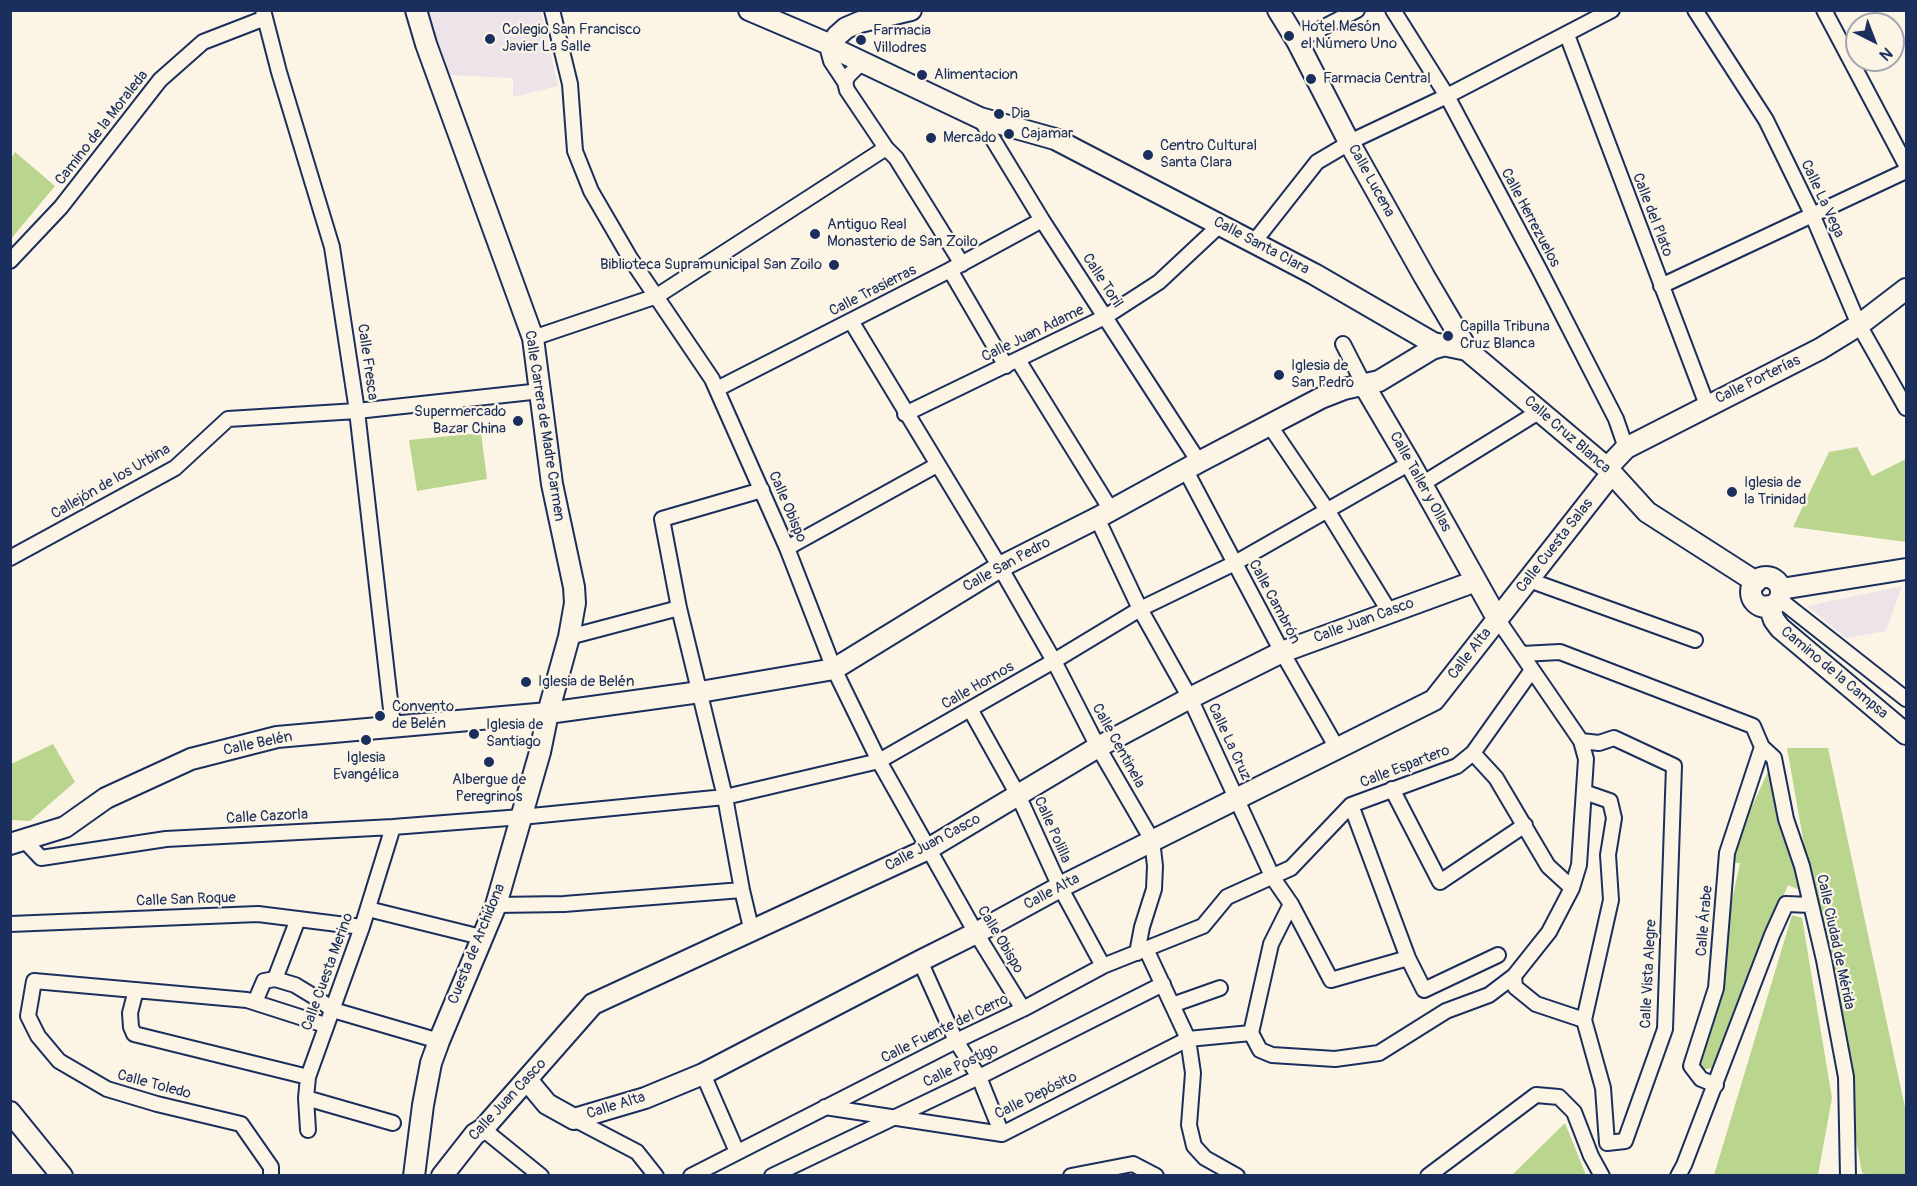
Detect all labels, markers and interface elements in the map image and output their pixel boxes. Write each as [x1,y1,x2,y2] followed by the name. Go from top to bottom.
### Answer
[1845,12,1905,72] north arrow
[1301,18,1397,53] place label: Hotel Mesón el Número Uno
[502,21,641,56] place label: Colegio San Francisco Javier La Salle
[873,22,931,57] place label: Farmacia Villodres
[1282,29,1296,43] marker: Hotel Mesón el Número Uno
[483,32,497,46] marker: Colegio San Francisco Javier La Salle
[854,33,868,47] marker: Farmacia Villodres
[1875,43,1896,65] text: N
[934,66,1018,84] place label: Alimentacion
[52,67,152,189] street label: Camino de la Moraleda
[915,68,929,82] marker: Alimentacion
[1323,70,1431,88] place label: Farmacia Central
[1304,72,1318,86] marker: Farmacia Central
[1011,105,1030,123] place label: Dia
[992,107,1006,121] marker: Dia
[1021,125,1073,143] place label: Cajamar
[1002,127,1016,141] marker: Cajamar
[943,129,996,147] place label: Mercado
[924,131,938,145] marker: Mercado
[1160,137,1257,172] place label: Centro Cultural Santa Clara
[1344,142,1398,220] street label: Calle Lucena
[1141,148,1155,162] marker: Centro Cultural Santa Clara
[1796,157,1848,241] street label: Calle La Vega
[1496,166,1564,270] street label: Calle Herrezuelos
[1628,171,1676,259] street label: Calle del Plato
[1210,213,1312,279] street label: Calle Santa Clara
[827,216,978,251] place label: Antiguo Real Monasterio de San Zoilo
[808,227,822,241] marker: Antiguo Real Monasterio de San Zoilo
[1078,250,1126,312] street label: Calle Toril
[600,256,822,274] place label: Biblioteca Supramunicipal San Zoilo
[827,258,841,272] marker: Biblioteca Supramunicipal San Zoilo
[826,261,920,321] street label: Calle Trasierras
[979,301,1087,367] street label: Calle Juan Adame
[1460,318,1550,353] place label: Capilla Tribuna Cruz Blanca
[353,323,381,401] street label: Calle Fresca
[520,329,568,523] street label: Calle Carrera de Madre Carmen
[1441,329,1455,343] marker: Capilla Tribuna Cruz Blanca
[1713,352,1803,408] street label: Calle Porterías
[1291,357,1354,392] place label: Iglesia de San Pedro
[1272,368,1286,382] marker: Iglesia de San Pedro
[1520,392,1614,478] street label: Calle Cruz Blanca
[414,403,506,438] place label: Supermercado Bazar China
[511,414,525,428] marker: Supermercado Bazar China
[1385,429,1455,535] street label: Calle Taller y Ollas
[48,441,174,523] street label: Callejón de los Urbina
[764,469,810,545] street label: Calle Obispo
[1744,474,1806,509] place label: Iglesia de la Trinidad
[1725,485,1739,499] marker: Iglesia de la Trinidad
[1513,495,1597,597] street label: Calle Cuesta Salas
[960,534,1054,596] street label: Calle San Pedro
[1244,557,1304,647] street label: Calle Cambrón
[1311,594,1417,648] street label: Calle Juan Casco
[1777,623,1891,723] street label: Camino de la Campsa
[1444,625,1496,683] street label: Calle Alta
[939,658,1017,714] street label: Calle Hornos
[538,673,634,691] place label: Iglesia de Belén
[519,675,533,689] marker: Iglesia de Belén
[392,698,454,733] place label: Convento de Belén
[1087,701,1149,791] street label: Calle Centinela
[1203,701,1255,783] street label: Calle La Cruz
[373,709,387,723] marker: Convento de Belén
[486,716,543,751] place label: Iglesia de Santiago
[467,727,481,741] marker: Iglesia de Santiago
[222,728,294,760] street label: Calle Belén
[359,733,373,747] marker: Iglesia Evangélica
[1358,742,1452,792] street label: Calle Espartero
[333,749,399,784] place label: Iglesia Evangélica
[482,755,496,769] marker: Albergue de Peregrinos
[452,771,526,806] place label: Albergue de Peregrinos
[1029,794,1075,866] street label: Calle Polilla
[226,806,308,828] street label: Calle Cazorla
[882,810,984,876] street label: Calle Juan Casco
[1021,870,1083,914] street label: Calle Alta
[1812,873,1858,1011] street label: Calle Ciudad de Mérida
[445,881,509,1007] street label: Cuesta de Archidona
[1693,885,1717,957] street label: Calle Árabe
[136,889,236,911] street label: Calle San Roque
[973,903,1027,977] street label: Calle Obispo
[298,911,358,1033] street label: Calle Cuesta Merino
[1637,919,1661,1029] street label: Calle Vista Alegre
[878,990,1012,1068] street label: Calle Fuente del Cerro
[920,1040,1002,1092] street label: Calle Postigo
[465,1055,551,1145] street label: Calle Juan Casco
[115,1066,193,1104] street label: Calle Toledo
[992,1068,1080,1124] street label: Calle Depósito
[585,1089,647,1123] street label: Calle Alta

